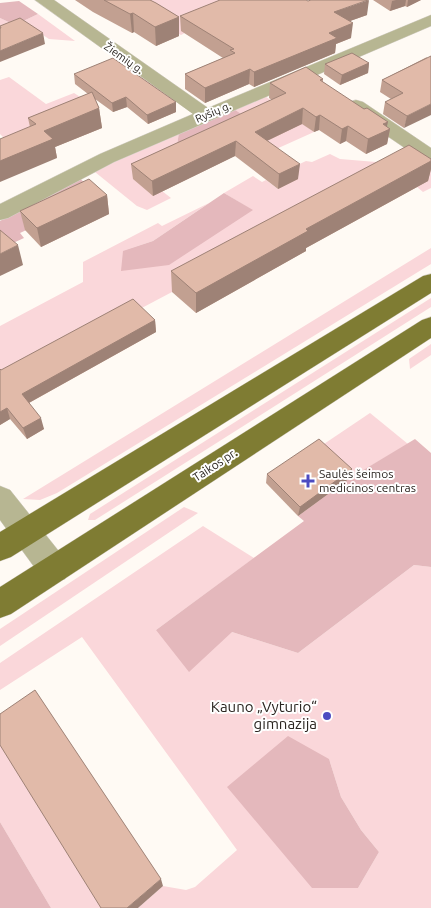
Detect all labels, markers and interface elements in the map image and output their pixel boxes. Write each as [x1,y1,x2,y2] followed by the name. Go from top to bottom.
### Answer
[102,39,146,76] street label: Žiemių g.
[193,99,233,125] street label: Ryšių g.
[190,445,239,484] street label: Taikos pr.
[319,467,416,494] place label: Saulės šeimos medicinos centras
[301,474,315,488] marker: Saulės šeimos medicinos centras
[211,698,317,732] place label: Kauno „Vyturio“ gimnazija
[321,710,333,722] marker: Kauno „Vyturio“ gimnazija

